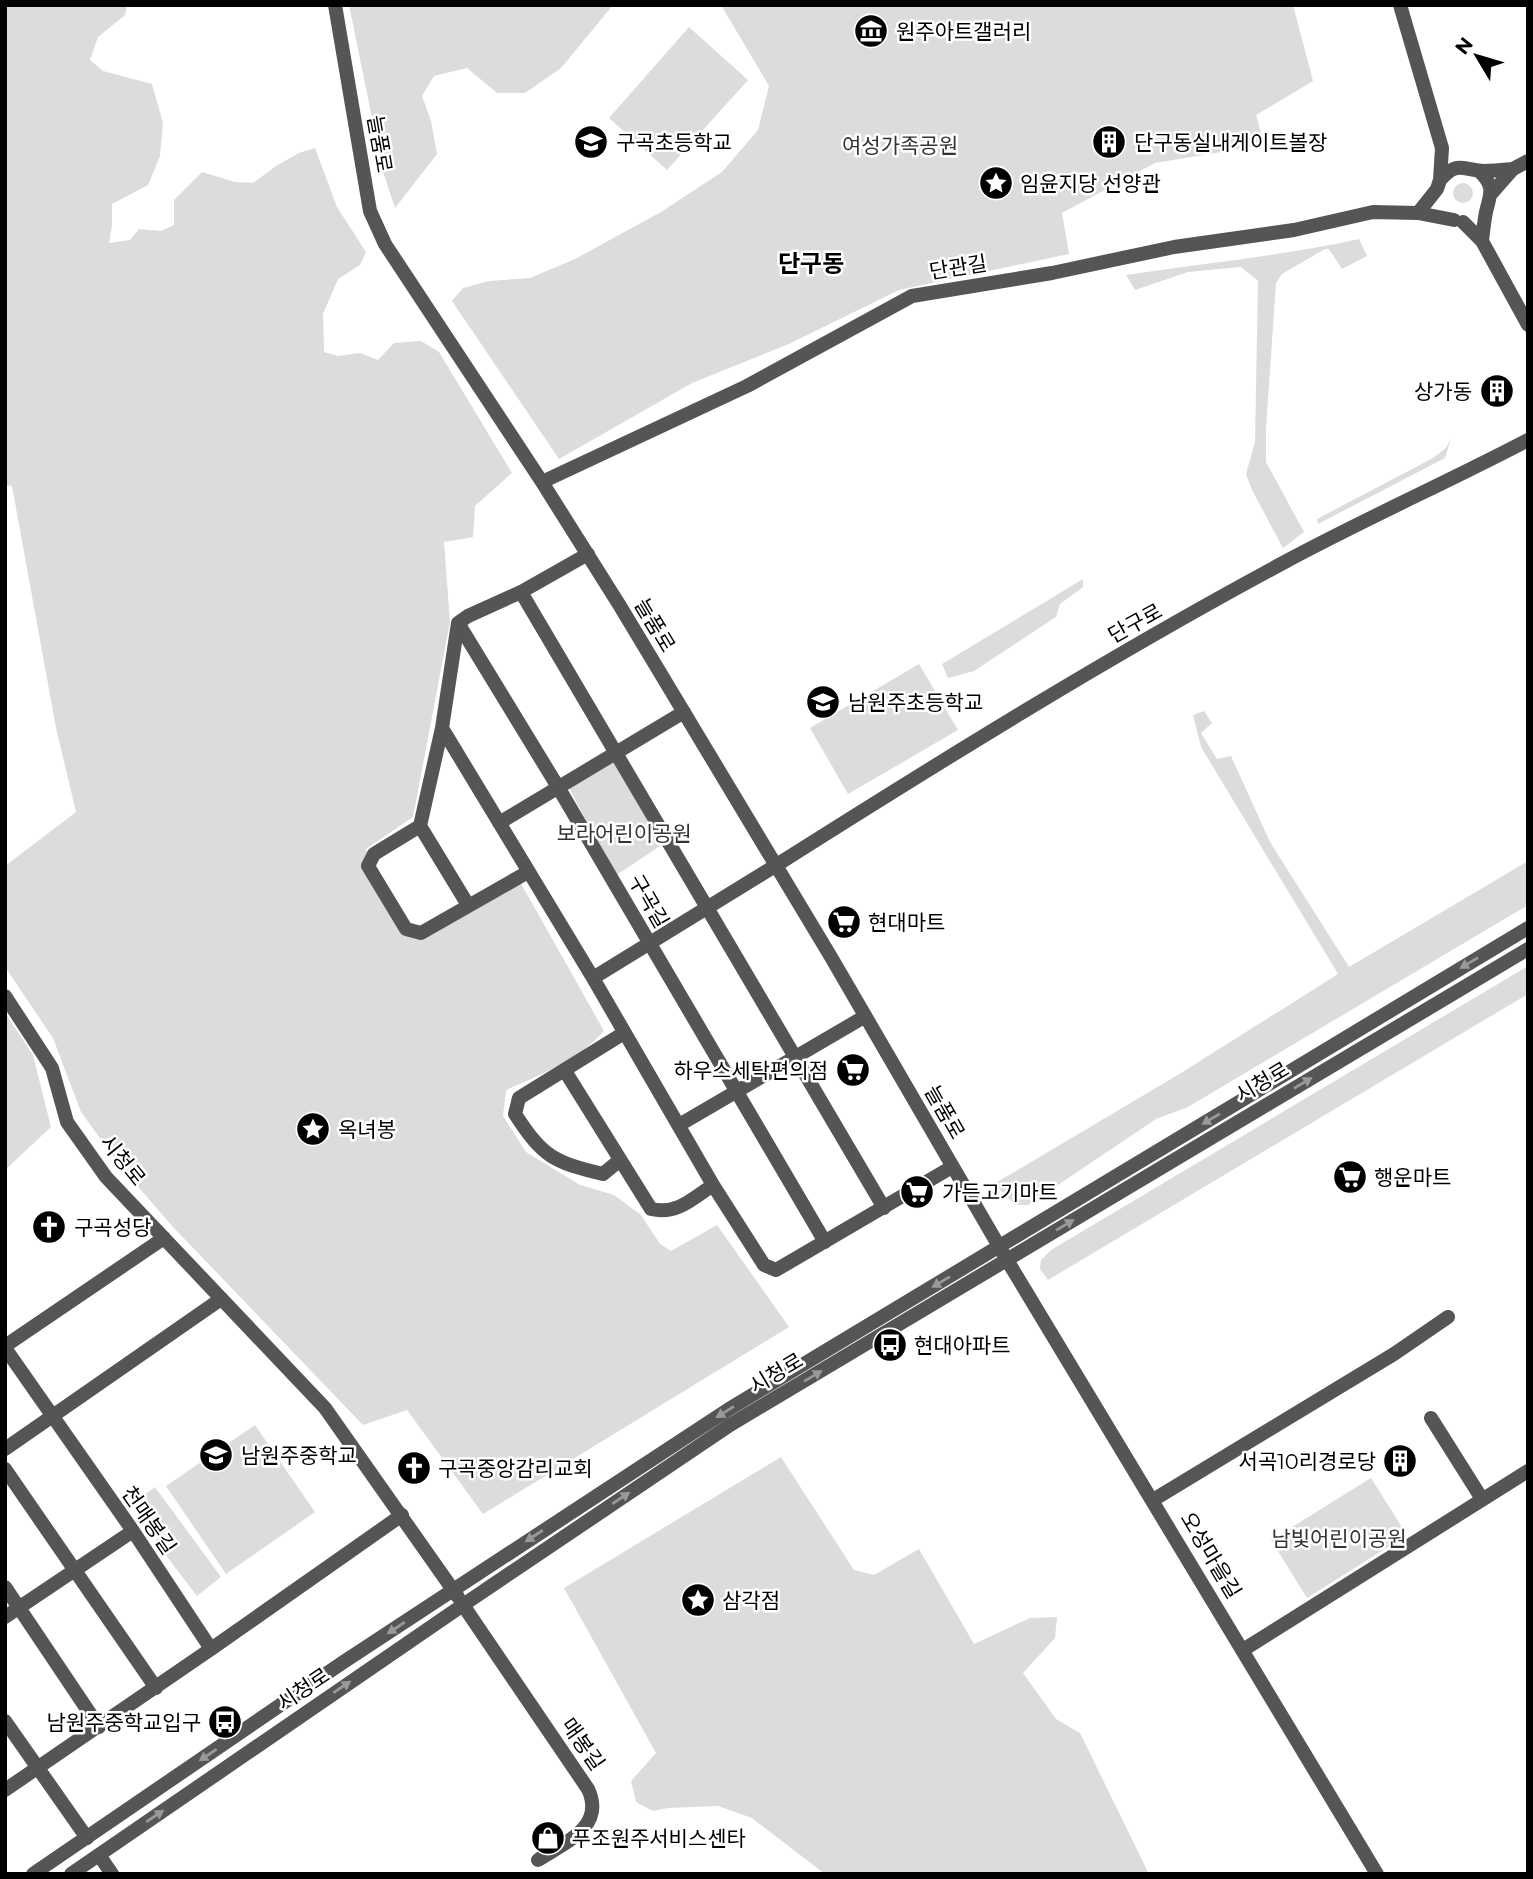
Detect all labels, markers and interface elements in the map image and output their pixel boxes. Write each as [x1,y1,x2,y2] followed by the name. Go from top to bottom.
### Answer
[852,12,890,50] museum icon: 원주아트갤러리
[896,19,1031,44] place label: 원주아트갤러리
[1442,21,1512,91] north arrow
[1450,33,1478,59] text: N
[363,113,397,175] street label: 늘품로
[572,123,610,161] school or university icon: 구곡초등학교
[1090,123,1128,161] building icon: 단구동실내게이트볼장
[616,130,732,155] place label: 구곡초등학교
[1134,130,1327,155] place label: 단구동실내게이트볼장
[842,133,958,158] park label: 여성가족공원
[977,164,1015,202] place icon: 임윤지당 선양관
[1020,171,1161,196] place label: 임윤지당 선양관
[778,249,844,278] district label: 단구동
[927,250,989,284] street label: 단관길
[1478,372,1516,410] building icon: 상가동
[1414,379,1472,404] place label: 상가동
[629,594,681,656] street label: 늘품로
[1104,598,1166,648] street label: 단구로
[804,683,842,721] school or university icon: 남원주초등학교
[848,690,983,715] place label: 남원주초등학교
[556,821,692,846] park label: 보라어린이공원
[624,870,674,932] street label: 구곡길
[825,903,863,941] supermarket icon: 현대마트
[868,910,945,935] place label: 현대마트
[1460,957,1479,969] one-way arrow
[834,1051,872,1089] supermarket icon: 하우스세탁편의점
[1231,1056,1293,1108] street label: 시청로
[673,1058,828,1083] place label: 하우스세탁편의점
[1293,1077,1312,1089] one-way arrow
[920,1081,970,1143] street label: 늘품로
[294,1110,332,1148] place icon: 옥녀봉
[1202,1112,1221,1125] one-way arrow
[338,1117,396,1142] place label: 옥녀봉
[95,1130,151,1190] street label: 시청로
[1331,1158,1369,1196] supermarket icon: 행운마트
[1374,1165,1451,1190] place label: 행운마트
[898,1173,936,1211] supermarket icon: 가든고기마트
[942,1180,1058,1205] place label: 가든고기마트
[30,1208,68,1246] church icon: 구곡성당
[74,1215,151,1240] place label: 구곡성당
[1056,1219,1075,1231] one-way arrow
[931,1276,950,1289] one-way arrow
[871,1326,909,1364] bus stop icon: 현대아파트
[914,1333,1011,1358] place label: 현대아파트
[745,1347,807,1399] street label: 시청로
[804,1369,823,1382] one-way arrow
[715,1405,734,1418] one-way arrow
[197,1436,235,1474] school or university icon: 남원주중학교
[1381,1442,1419,1480] building icon: 서곡10리경로당
[241,1443,357,1468] place label: 남원주중학교
[395,1449,433,1487] church icon: 구곡중앙감리교회
[1239,1449,1376,1474] place label: 서곡10리경로당
[438,1456,593,1481] place label: 구곡중앙감리교회
[117,1481,181,1559] street label: 천매봉길
[612,1492,631,1505] one-way arrow
[1175,1507,1247,1603] street label: 오성마을길
[1271,1526,1407,1551] park label: 남빛어린이공원
[525,1530,544,1543] one-way arrow
[679,1581,717,1619] place icon: 삼각점
[722,1588,780,1613] place label: 삼각점
[387,1621,405,1635] one-way arrow
[272,1662,334,1716] street label: 시청로
[333,1680,351,1694] one-way arrow
[206,1703,244,1741] bus stop icon: 남원주중학교입구
[46,1710,201,1735] place label: 남원주중학교입구
[556,1713,610,1775] street label: 매봉길
[198,1748,217,1761] one-way arrow
[146,1809,164,1823] one-way arrow
[529,1819,567,1857] shop icon: 푸조원주서비스센타
[572,1826,746,1851] place label: 푸조원주서비스센타

